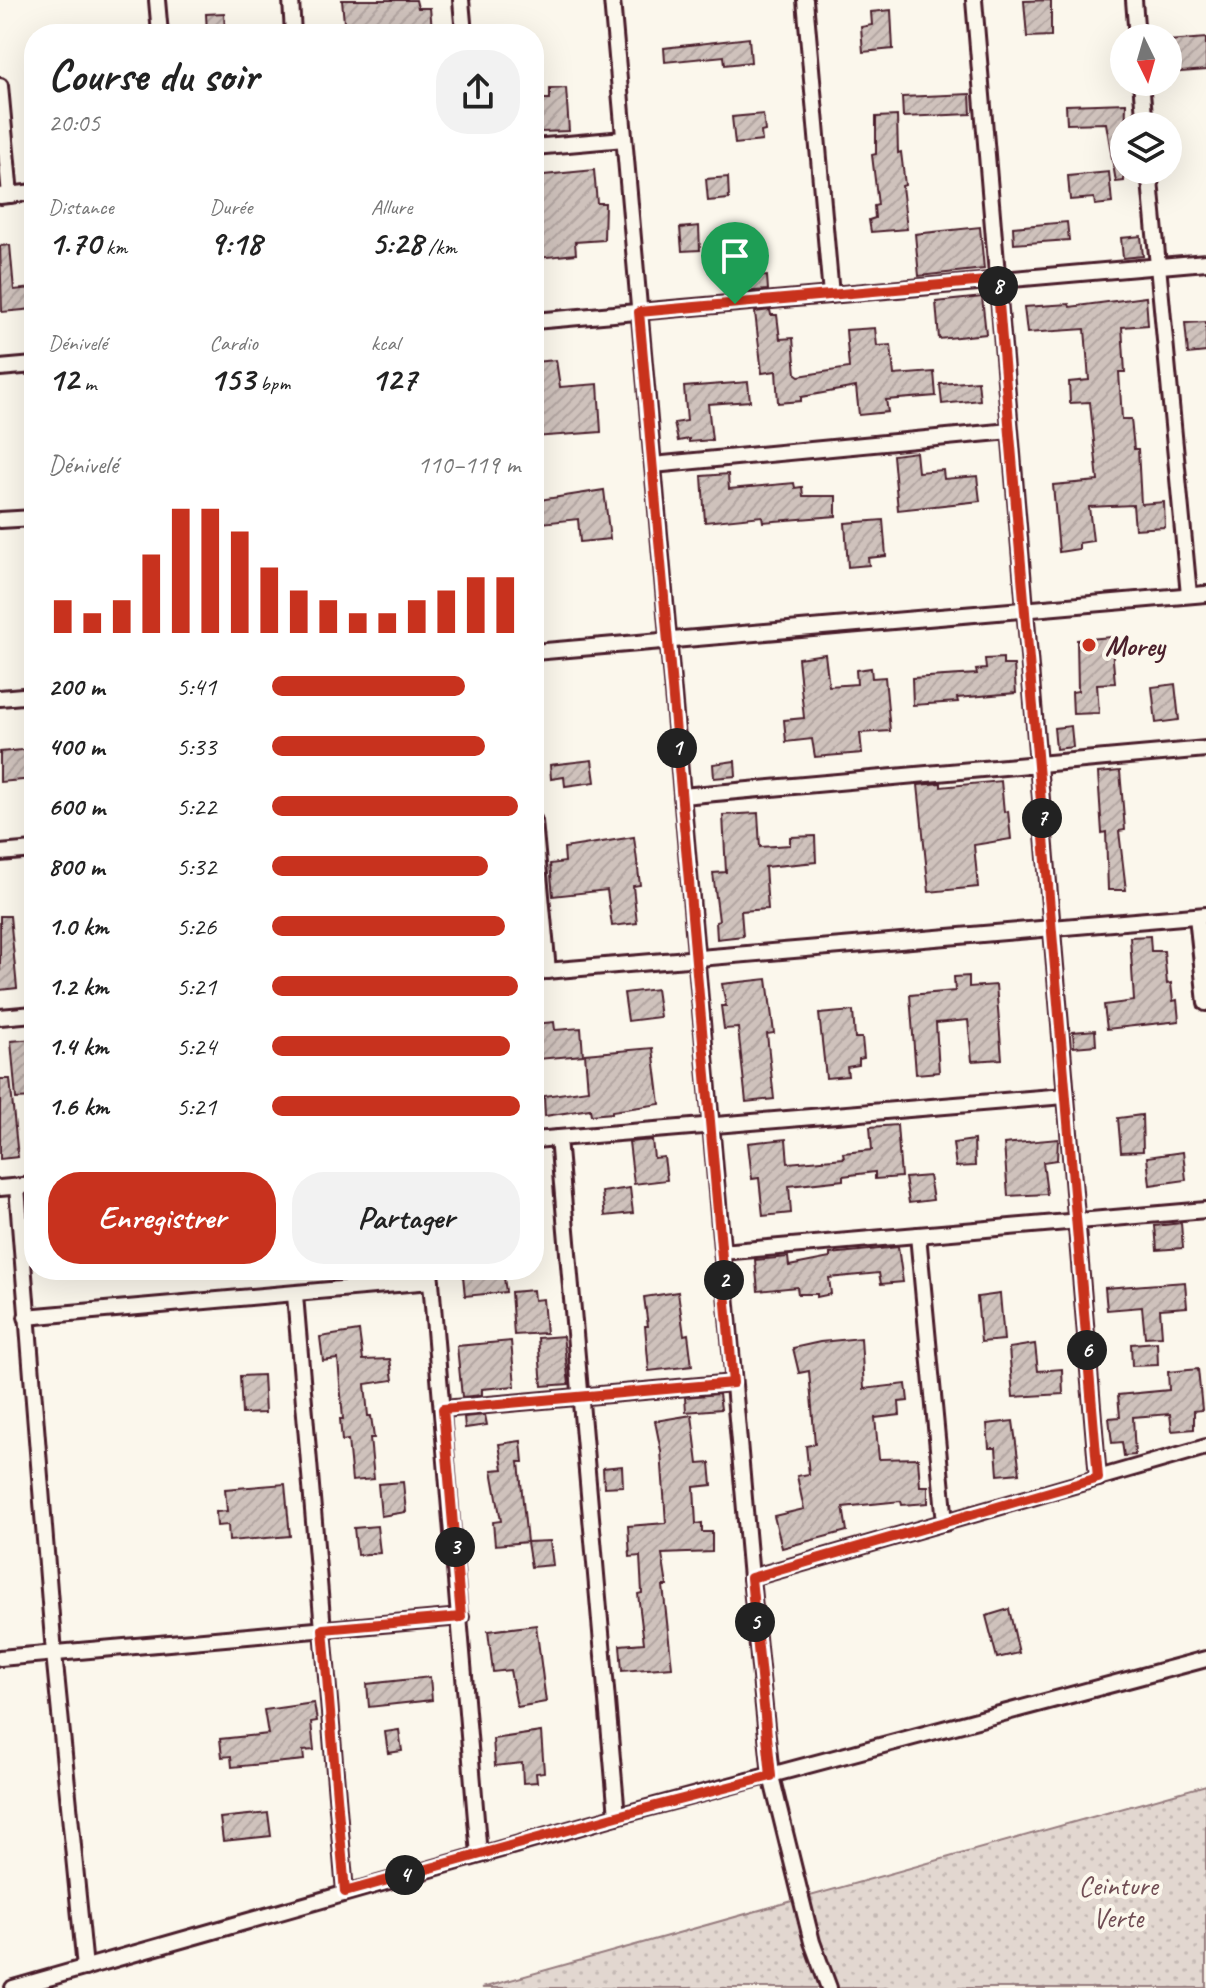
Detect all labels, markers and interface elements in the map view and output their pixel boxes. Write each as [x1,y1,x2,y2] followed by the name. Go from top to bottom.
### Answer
[1110,24,1182,96] north arrow
[1110,24,1182,184] map controls
[48,48,258,103] text: Course du soir
[436,50,520,134] button: share
[48,106,100,139] text: 20:05
[1110,112,1182,184] button: layers
[48,193,114,221] text: Distance
[209,193,252,221] text: Durée
[371,193,412,221] text: Allure
[48,221,101,264] text: 1.70
[209,221,262,264] text: 9:18
[371,221,423,264] text: 5:28
[701,222,769,304] pin
[101,233,127,261] text: km
[423,233,457,261] text: /km
[713,234,757,278] icon: arrive
[978,266,1018,306] pin: 8
[993,272,1003,300] text: 8
[48,329,107,357] text: Dénivelé
[209,329,258,357] text: Cardio
[371,329,400,357] text: kcal
[48,357,79,400] text: 12
[209,357,255,400] text: 153
[371,357,416,400] text: 127
[79,369,96,397] text: m
[255,369,290,397] text: bpm
[48,448,118,481] text: Dénivelé
[417,448,520,481] text: 110–119 m
[1105,628,1167,664] place label: Morey
[1080,636,1098,654] marker: Morey
[48,670,104,703] text: 200 m
[176,670,216,703] text: 5:41
[657,728,697,768] pin: 1
[48,730,104,763] text: 400 m
[176,730,216,763] text: 5:33
[672,734,682,762] text: 1
[48,790,105,823] text: 600 m
[176,790,216,823] text: 5:22
[1022,798,1062,838] pin: 7
[1037,804,1047,832] text: 7
[48,850,104,883] text: 800 m
[176,850,216,883] text: 5:32
[48,910,108,943] text: 1.0 km
[176,910,216,943] text: 5:26
[48,970,108,1003] text: 1.2 km
[176,970,216,1003] text: 5:21
[48,1030,108,1063] text: 1.4 km
[176,1030,216,1063] text: 5:24
[48,1090,109,1123] text: 1.6 km
[176,1090,216,1123] text: 5:21
[48,1172,276,1264] button: Enregistrer
[292,1172,520,1264] button: Partager
[704,1260,744,1300] pin: 2
[719,1266,729,1294] text: 2
[1067,1330,1107,1370] pin: 6
[1082,1336,1092,1364] text: 6
[435,1527,475,1567] pin: 3
[450,1533,460,1561] text: 3
[735,1602,775,1642] pin: 5
[750,1608,760,1636] text: 5
[385,1855,425,1895] pin: 4
[400,1861,410,1889] text: 4
[1079,1868,1159,1935] park label: Ceinture Verte

